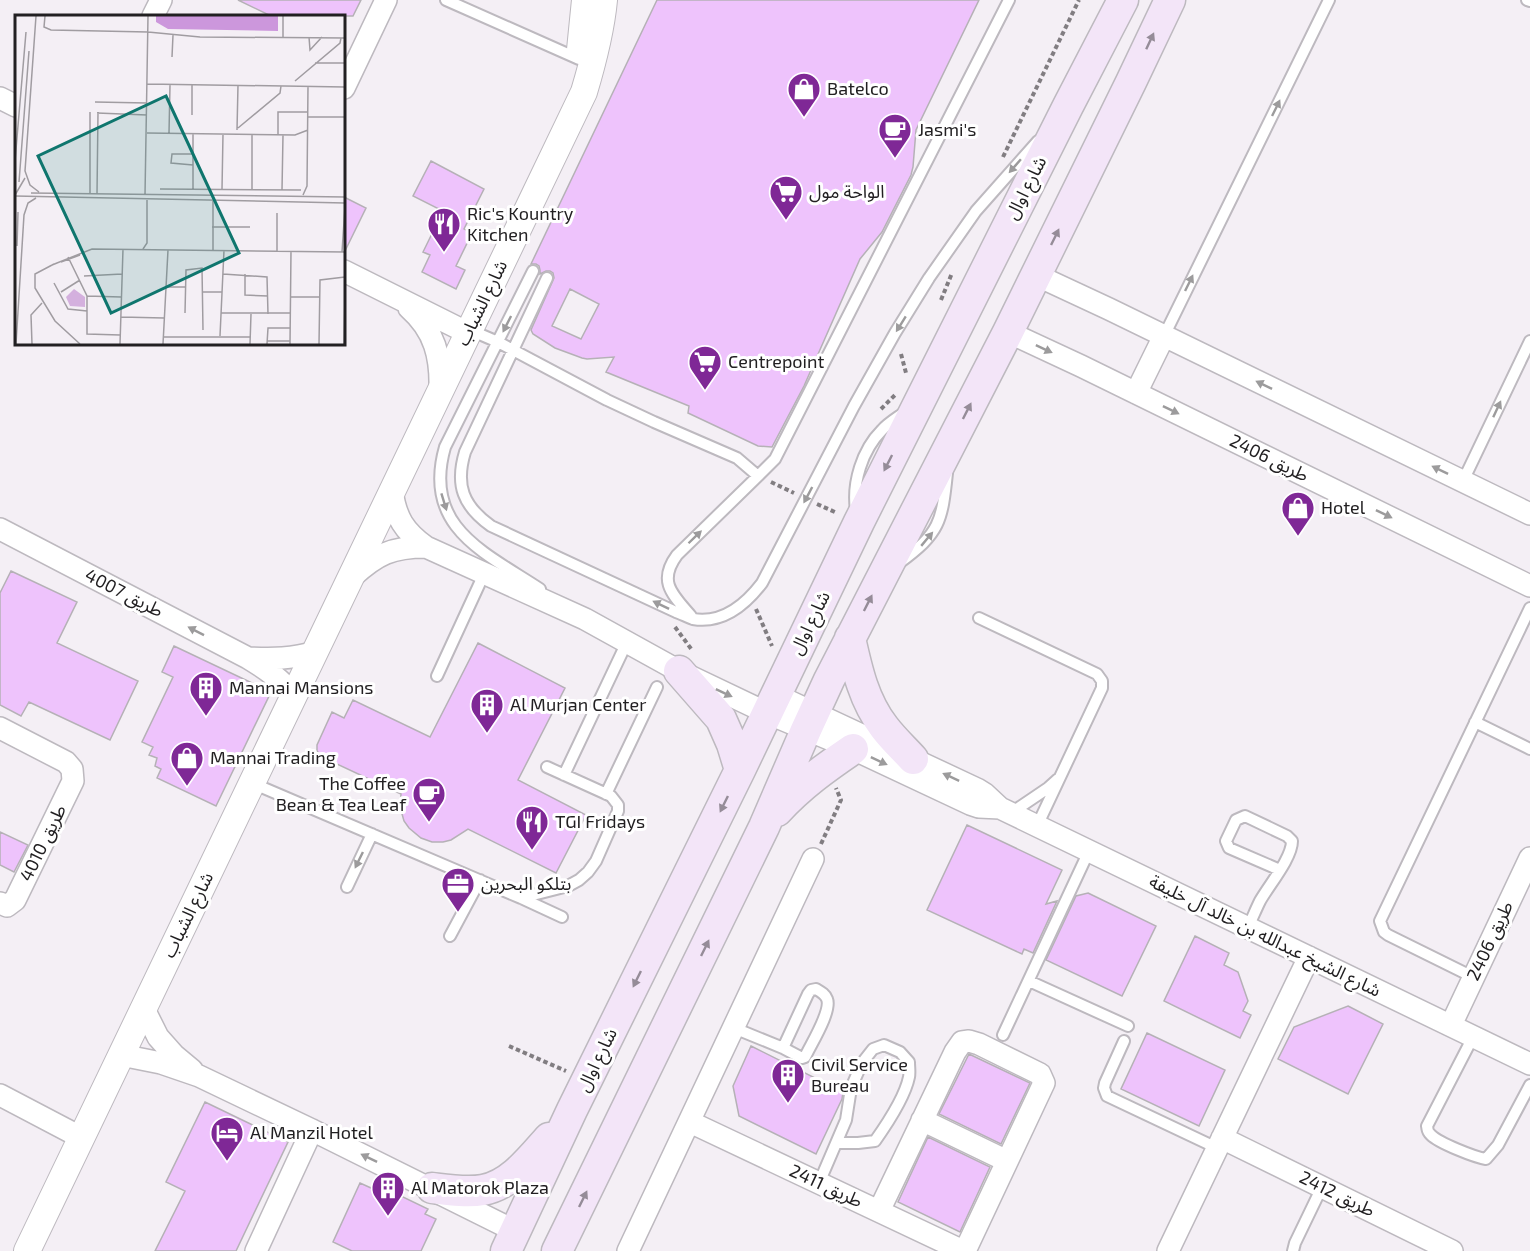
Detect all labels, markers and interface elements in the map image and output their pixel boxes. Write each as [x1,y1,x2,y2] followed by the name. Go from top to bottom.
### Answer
[15,15,345,345] inset map
[1146,33,1155,50] one-way arrow
[786,71,822,118] shop icon: Batelco
[827,77,889,99] place label: Batelco
[1271,100,1280,117] one-way arrow
[877,112,913,159] cafe icon: Jasmi's
[918,118,976,140] place label: Jasmi's
[1000,152,1054,225] street label: شارع اوال
[1009,158,1022,173] one-way arrow
[768,174,804,221] supermarket icon: الواحة مول
[809,180,885,203] place label: الواحة مول
[467,202,574,245] place label: Ric's Kountry Kitchen
[426,206,462,253] restaurant icon: Ric's Kountry Kitchen
[1049,228,1059,246] one-way arrow
[451,256,515,351] street label: شارع الشباب
[1184,274,1194,292] one-way arrow
[503,315,512,332] one-way arrow
[895,315,906,332] one-way arrow
[687,344,723,391] supermarket icon: Centrepoint
[1036,344,1054,354] one-way arrow
[728,350,824,372] place label: Centrepoint
[1256,380,1273,389] one-way arrow
[1492,401,1501,418] one-way arrow
[962,402,972,419] one-way arrow
[1162,405,1179,415] one-way arrow
[1226,429,1312,487] street label: طريق 2406
[884,454,894,472] one-way arrow
[1431,465,1448,475] one-way arrow
[803,487,813,504] one-way arrow
[1280,490,1316,537] shop icon: Hotel
[440,493,449,511] one-way arrow
[1321,496,1366,518] place label: Hotel
[1375,510,1392,519] one-way arrow
[687,530,701,544] one-way arrow
[921,531,934,547] one-way arrow
[81,563,167,622] street label: طريق 4007
[784,587,838,660] street label: شارع اوال
[863,594,873,611] one-way arrow
[653,600,670,609] one-way arrow
[188,626,205,636] one-way arrow
[188,670,224,717] building icon: Mannai Mansions
[229,676,374,698] place label: Mannai Mansions
[469,687,505,734] building icon: Al Murjan Center
[715,688,732,697] one-way arrow
[510,693,646,715] place label: Al Murjan Center
[169,740,205,787] shop icon: Mannai Trading
[210,746,336,768] place label: Mannai Trading
[870,757,887,766] one-way arrow
[276,772,407,815] place label: The Coffee Bean & Tea Leaf
[942,772,959,781] one-way arrow
[411,776,447,823] cafe icon: The Coffee Bean & Tea Leaf
[719,795,728,812] one-way arrow
[14,801,71,885] street label: طريق 4010
[514,804,550,851] restaurant icon: TGI Fridays
[555,810,645,832] place label: TGI Fridays
[355,852,364,869] one-way arrow
[440,866,476,913] office icon: بتلكو البحرين
[157,868,221,963] street label: شارع الشباب
[1144,869,1385,1004] street label: شارع الشيخ عبدالله بن خالد آل خليفة
[481,872,571,895] place label: بتلكو البحرين
[1461,897,1518,984] street label: طريق 2406
[701,939,710,956] one-way arrow
[633,970,642,987] one-way arrow
[571,1024,625,1097] street label: شارع اوال
[811,1053,908,1096] place label: Civil Service Bureau
[770,1057,806,1104] building icon: Civil Service Bureau
[209,1115,245,1162] hotel icon: Al Manzil Hotel
[250,1121,374,1143] place label: Al Manzil Hotel
[361,1153,378,1162] one-way arrow
[786,1159,867,1213] street label: طريق 2411
[1296,1165,1379,1222] street label: طريق 2412
[370,1170,406,1217] building icon: Al Matorok Plaza
[411,1176,549,1198] place label: Al Matorok Plaza
[578,1190,588,1207] one-way arrow

